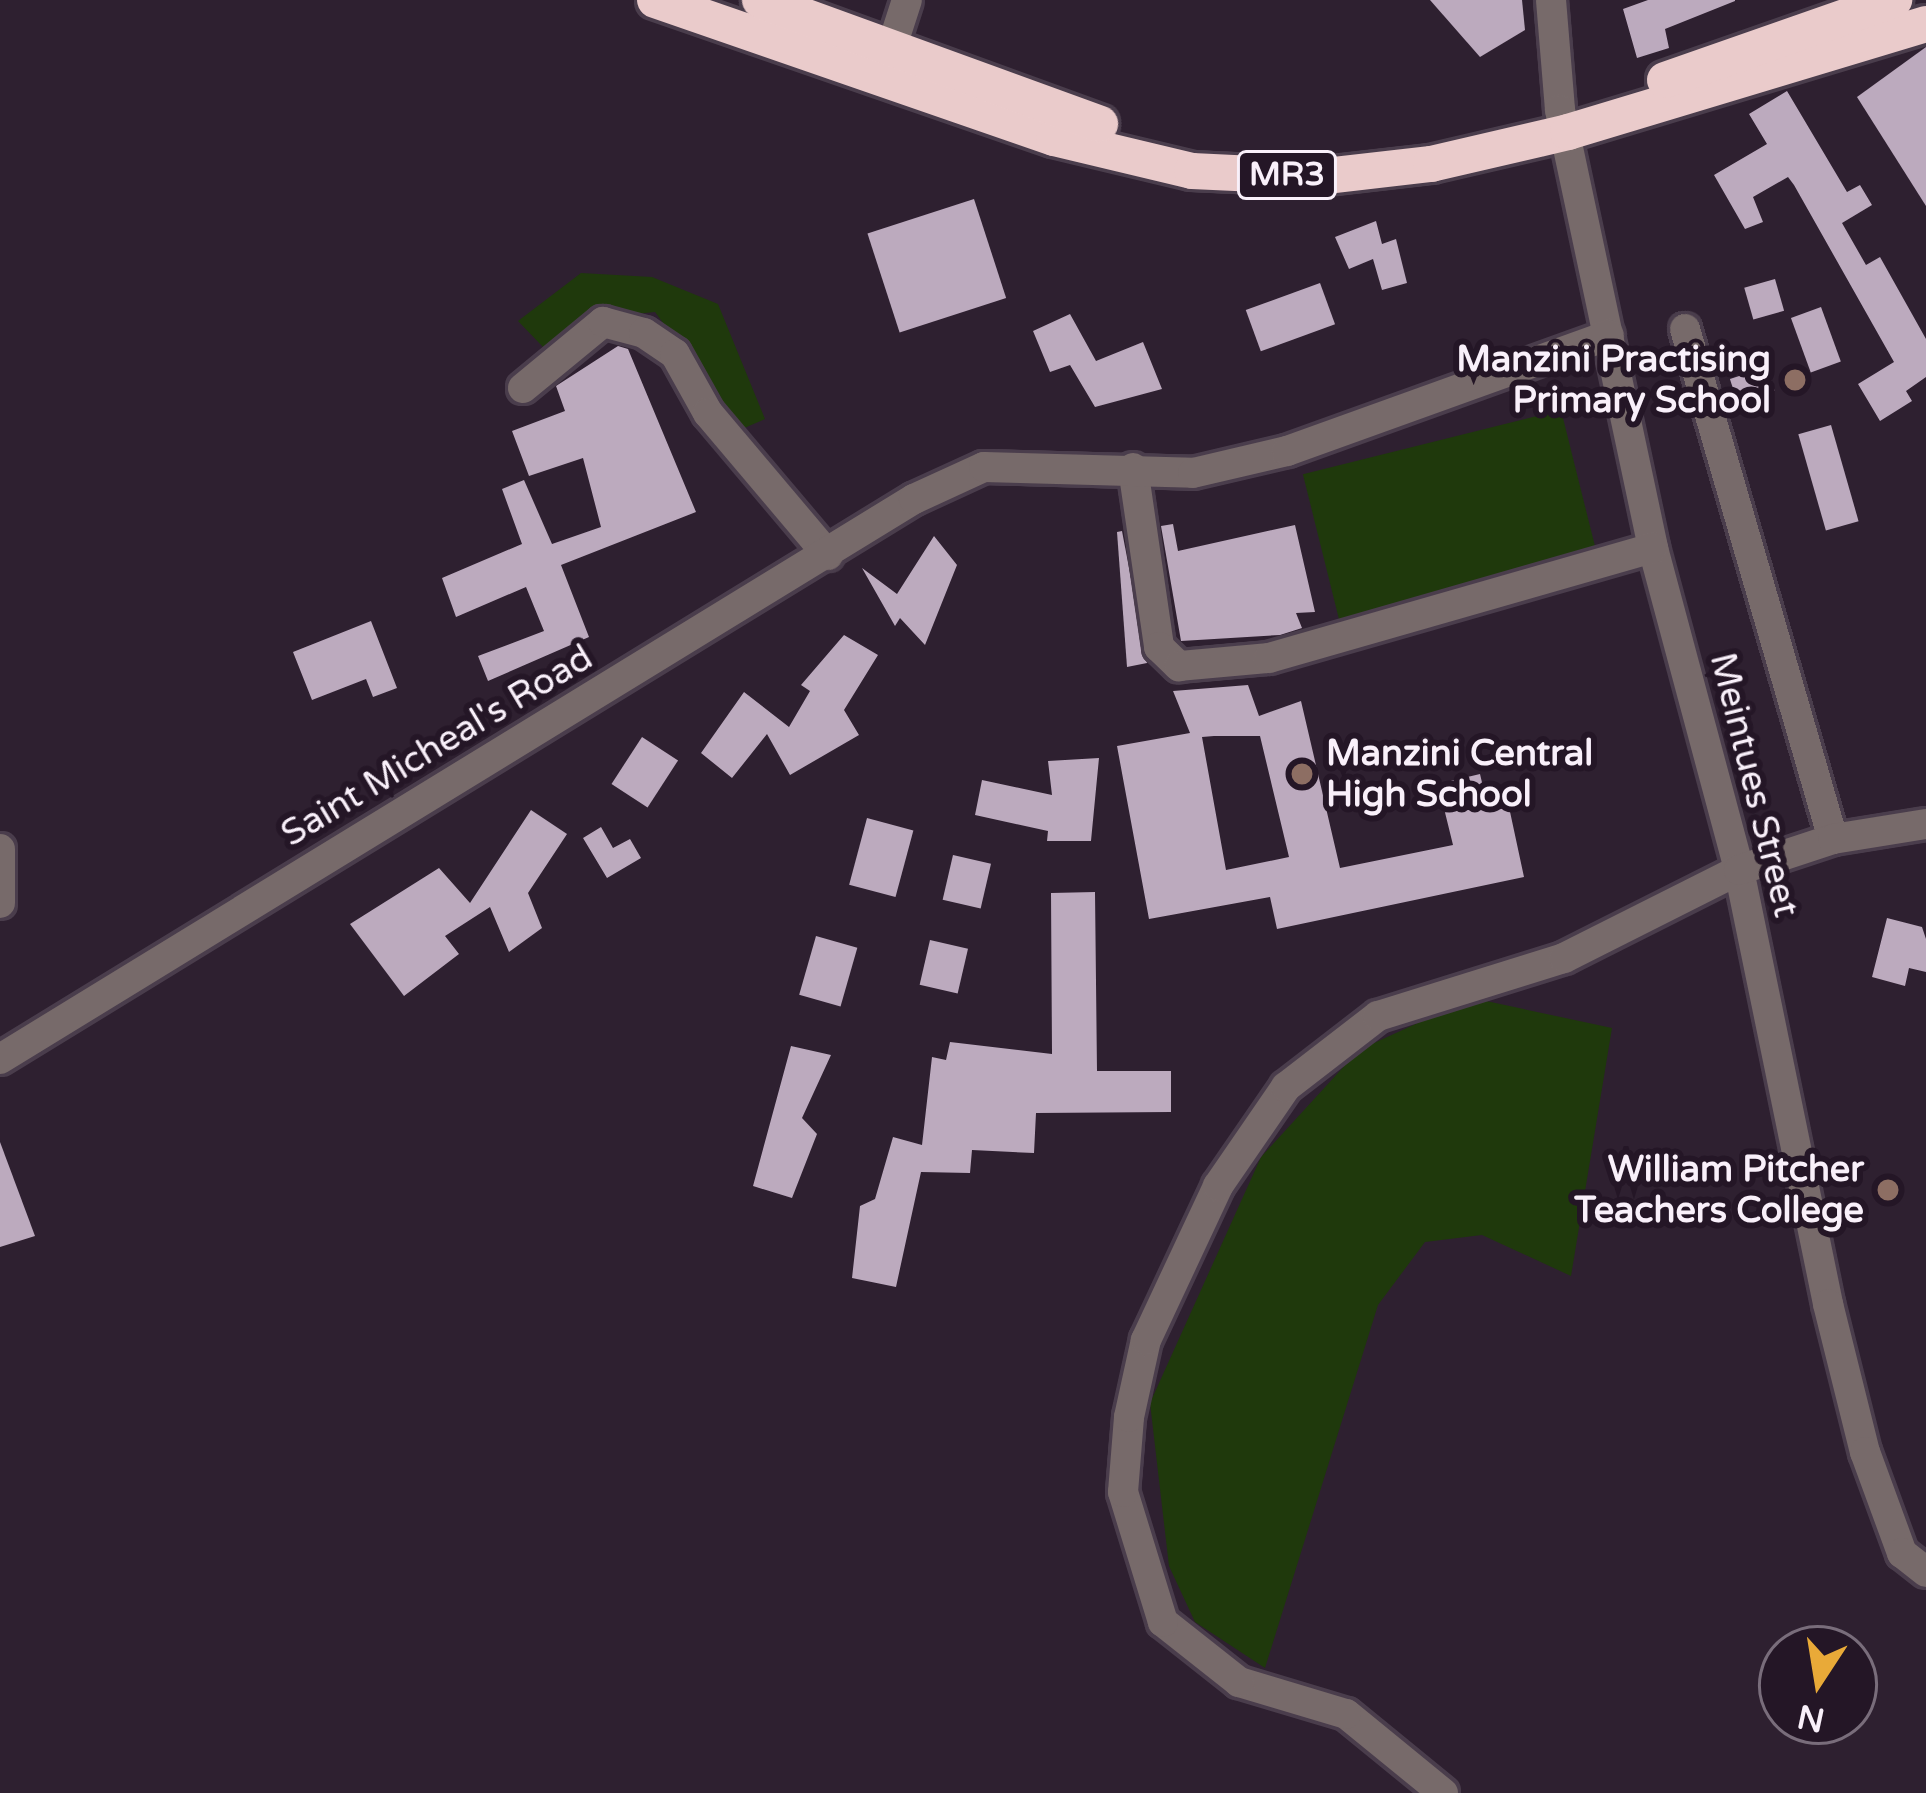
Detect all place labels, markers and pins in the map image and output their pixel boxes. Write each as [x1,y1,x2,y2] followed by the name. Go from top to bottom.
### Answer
[1456,337,1771,422] place label: Manzini Practising Primary School
[1782,367,1808,393] marker: Manzini Practising Primary School
[1326,731,1593,816] place label: Manzini Central High School
[1289,761,1315,787] marker: Manzini Central High School
[1574,1147,1864,1232] place label: William Pitcher Teachers College
[1875,1177,1901,1203] marker: William Pitcher Teachers College

